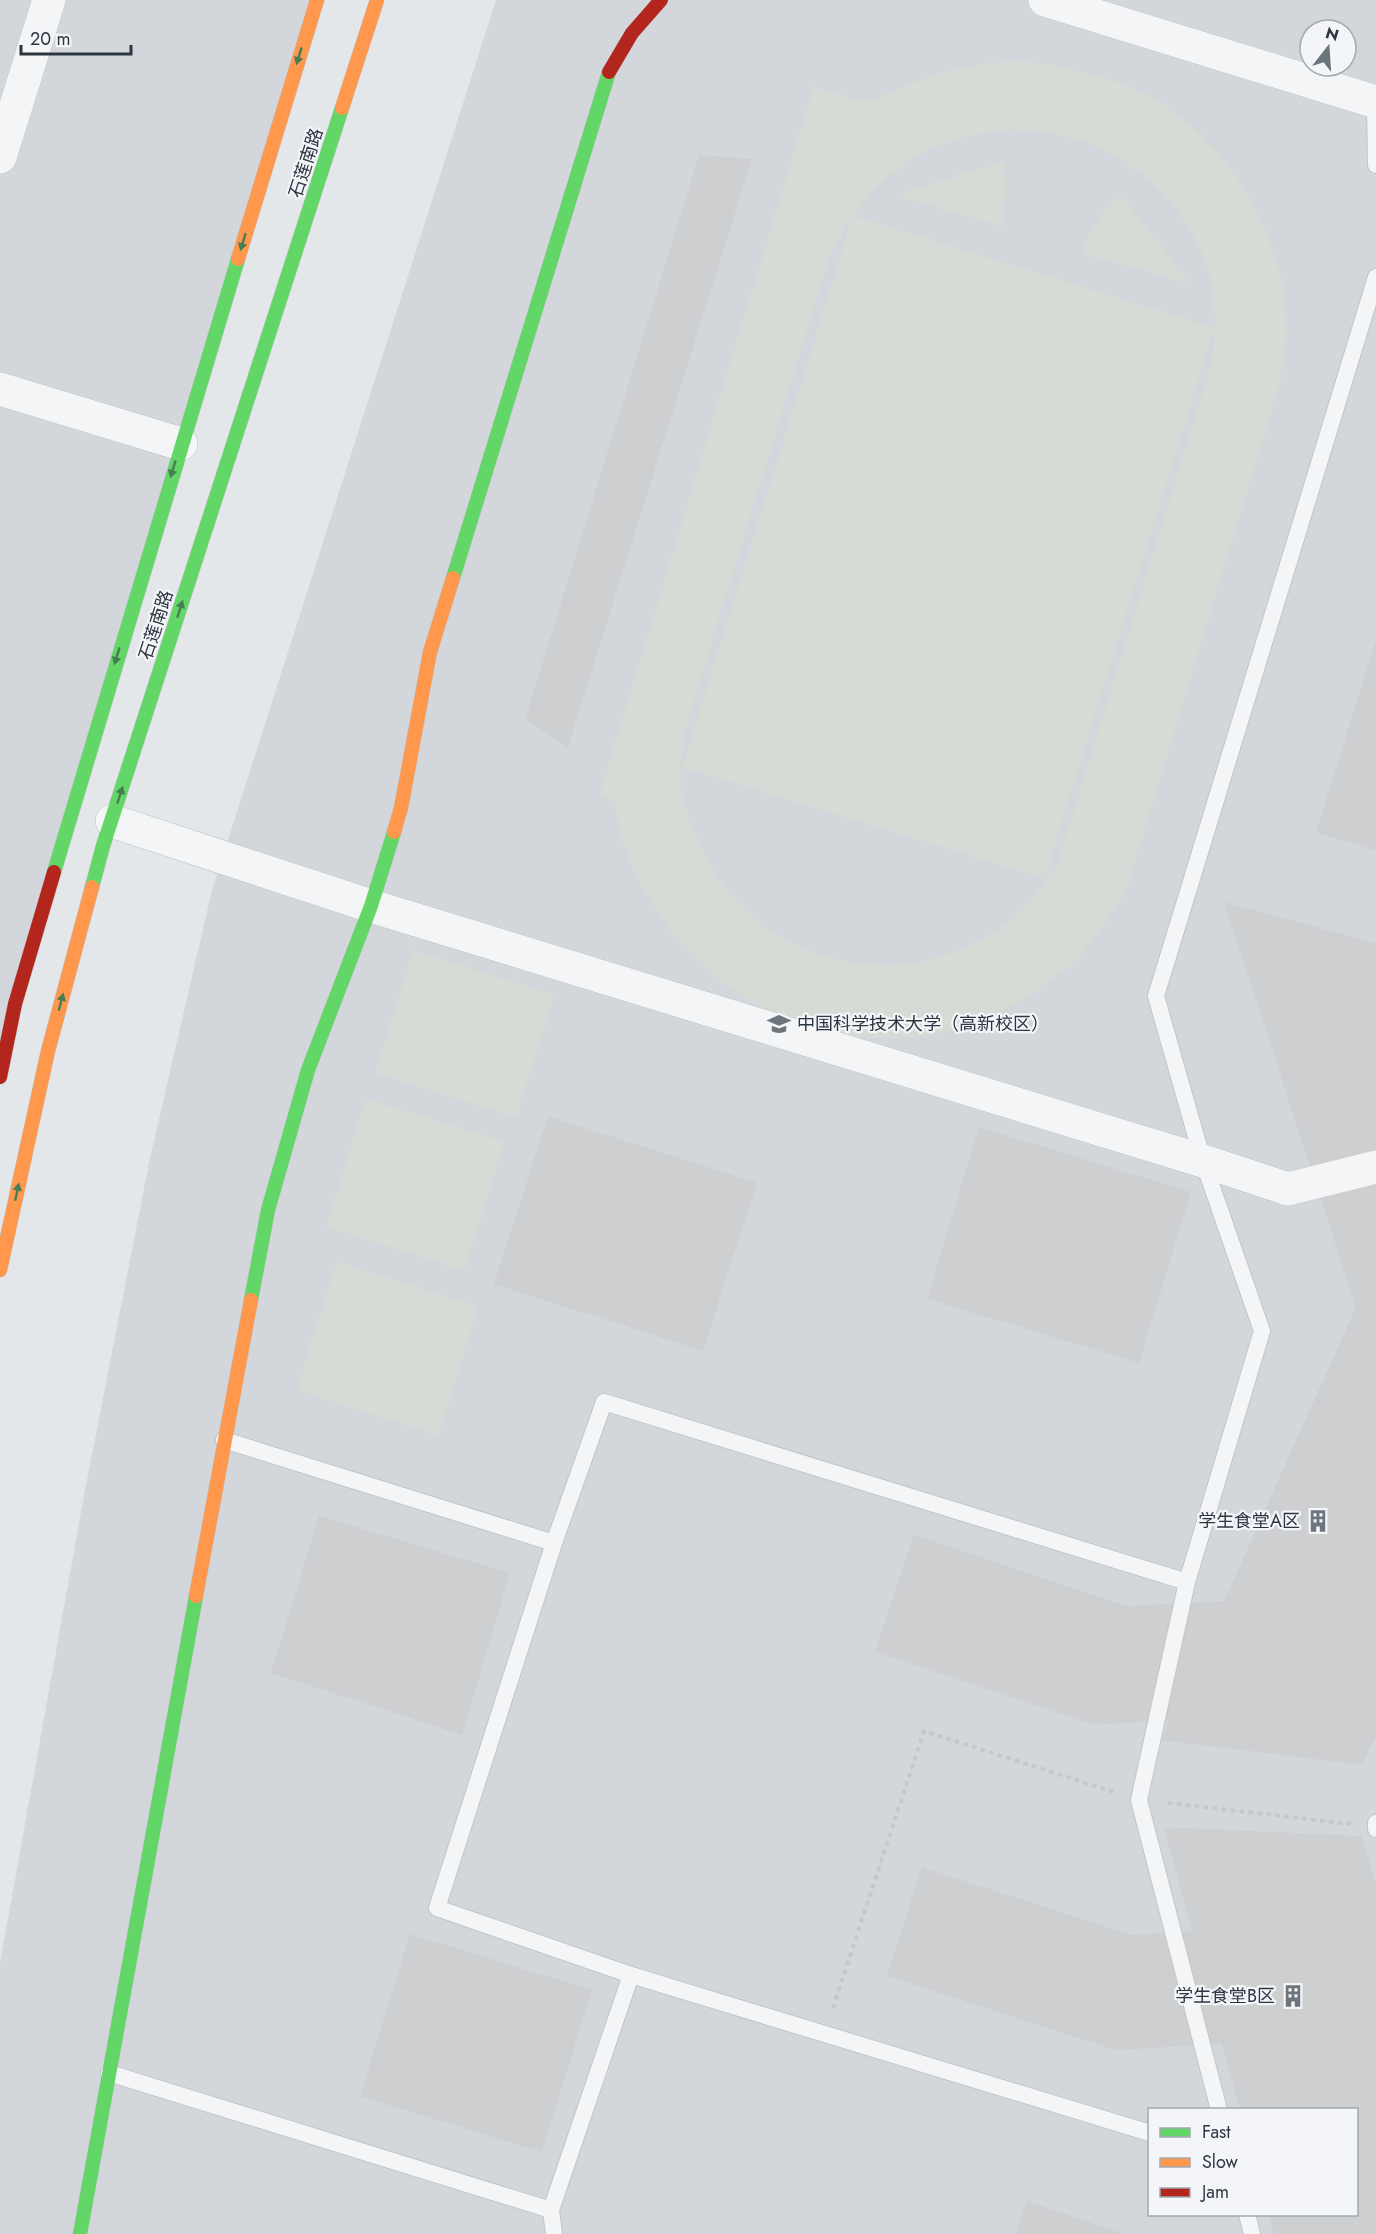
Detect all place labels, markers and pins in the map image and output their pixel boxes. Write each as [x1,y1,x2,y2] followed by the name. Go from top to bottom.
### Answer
[766,1011,792,1037] school or university icon: 中国科学技术大学（高新校区）
[797,1011,1049,1037] place label: 中国科学技术大学（高新校区）
[1198,1508,1300,1534] place label: 学生食堂A区
[1305,1508,1331,1534] building icon: 学生食堂A区
[1175,1983,1275,2009] place label: 学生食堂B区
[1280,1983,1306,2009] building icon: 学生食堂B区

